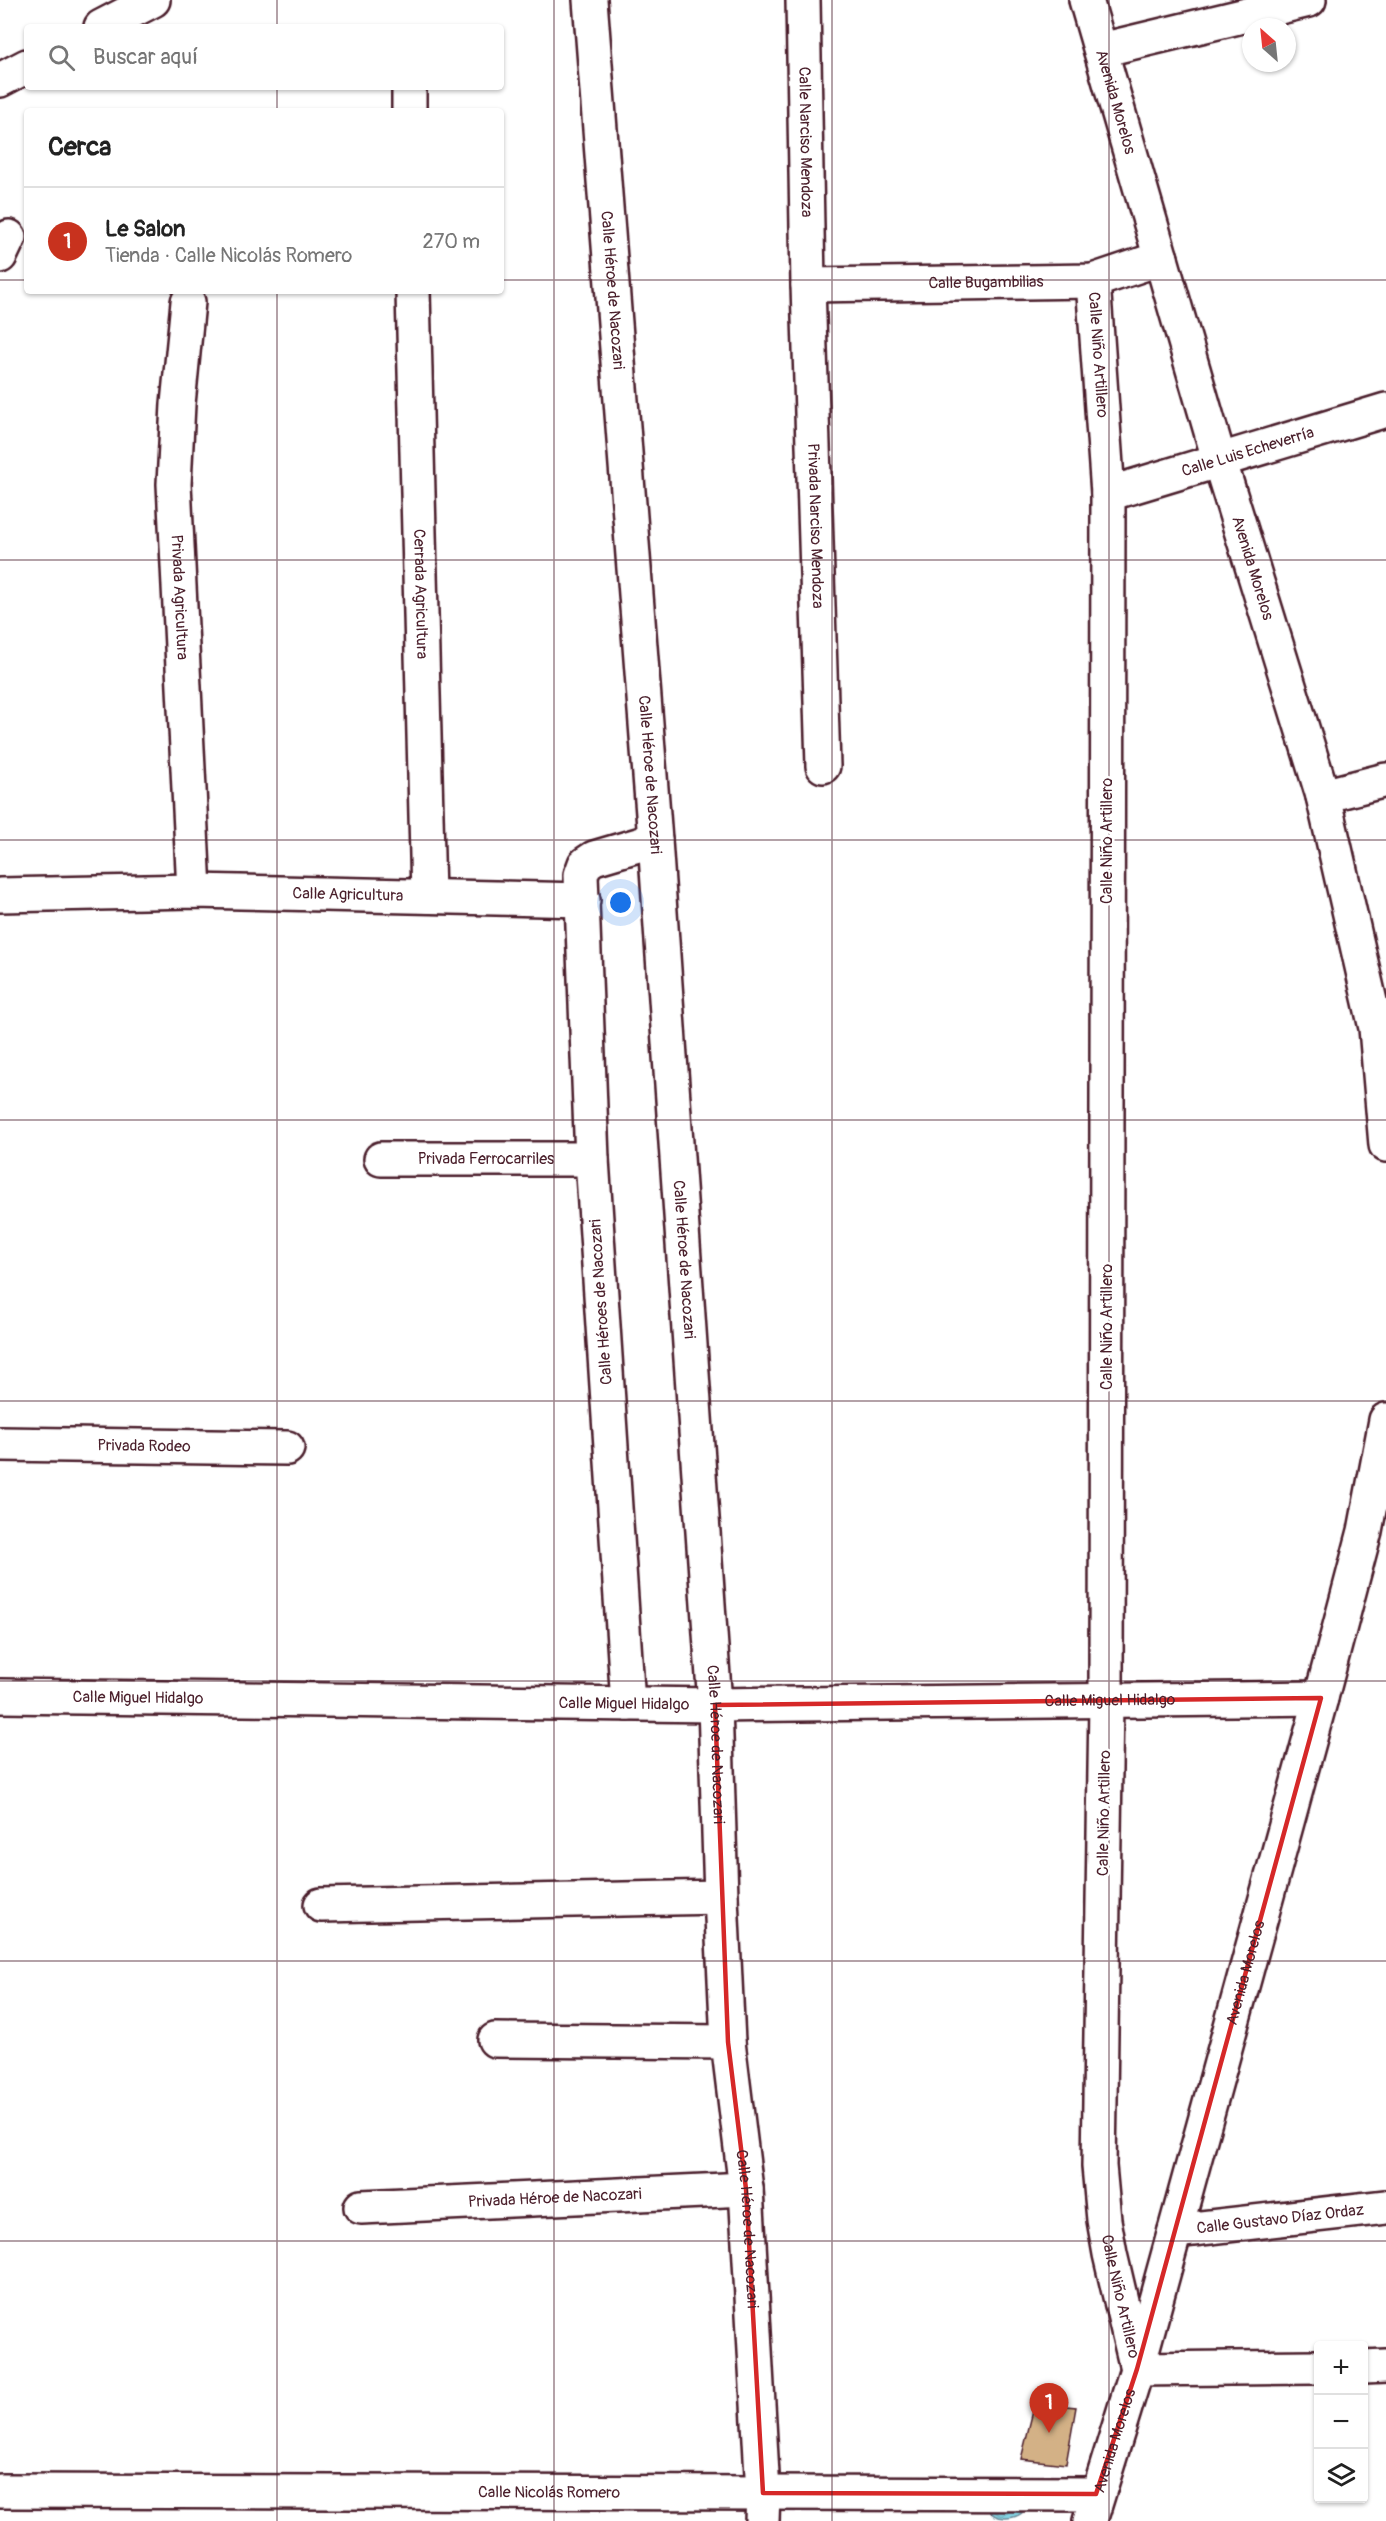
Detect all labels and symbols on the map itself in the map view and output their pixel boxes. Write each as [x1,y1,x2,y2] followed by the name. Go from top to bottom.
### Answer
[1242,18,1296,72] north arrow
[1091,47,1140,156] street label: Avenida Morelos
[794,66,817,217] street label: Calle Narciso Mendoza
[596,210,629,370] street label: Calle Héroe de Nacozari
[928,272,1044,293] street label: Calle Bugambilias
[1084,291,1113,419] street label: Calle Niño Artillero
[1179,422,1316,481] street label: Calle Luis Echeverría
[803,443,828,609] street label: Privada Narciso Mendoza
[1227,514,1278,623] street label: Avenida Morelos
[409,529,432,659] street label: Cerrada Agricultura
[166,534,193,661] street label: Privada Agricultura
[634,695,666,855] street label: Calle Héroe de Nacozari
[1097,778,1117,904] street label: Calle Niño Artillero
[292,883,404,906] street label: Calle Agricultura
[606,888,635,917] your location
[418,1149,554,1169] street label: Privada Ferrocarriles
[669,1179,700,1340] street label: Calle Héroe de Nacozari
[585,1218,617,1386] street label: Calle Héroes de Nacozari
[1097,1264,1117,1390] street label: Calle Niño Artillero
[97,1435,191,1457] street label: Privada Rodeo
[702,1664,729,1824] street label: Calle Héroe de Nacozari
[72,1687,204,1709] street label: Calle Miguel Hidalgo
[1044,1690,1176,1711] street label: Calle Miguel Hidalgo
[558,1693,690,1715] street label: Calle Miguel Hidalgo
[1093,1749,1115,1876] street label: Calle Niño Artillero
[1222,1918,1270,2027] street label: Avenida Morelos
[731,2149,763,2309] street label: Calle Héroe de Nacozari
[468,2184,642,2212] street label: Privada Héroe de Nacozari
[1196,2200,1365,2238] street label: Calle Gustavo Díaz Ordaz
[1097,2233,1144,2361] street label: Calle Niño Artillero
[1030,2384,1068,2433] pin: 1
[1089,2386,1140,2495] street label: Avenida Morelos
[478,2482,621,2503] street label: Calle Nicolás Romero

